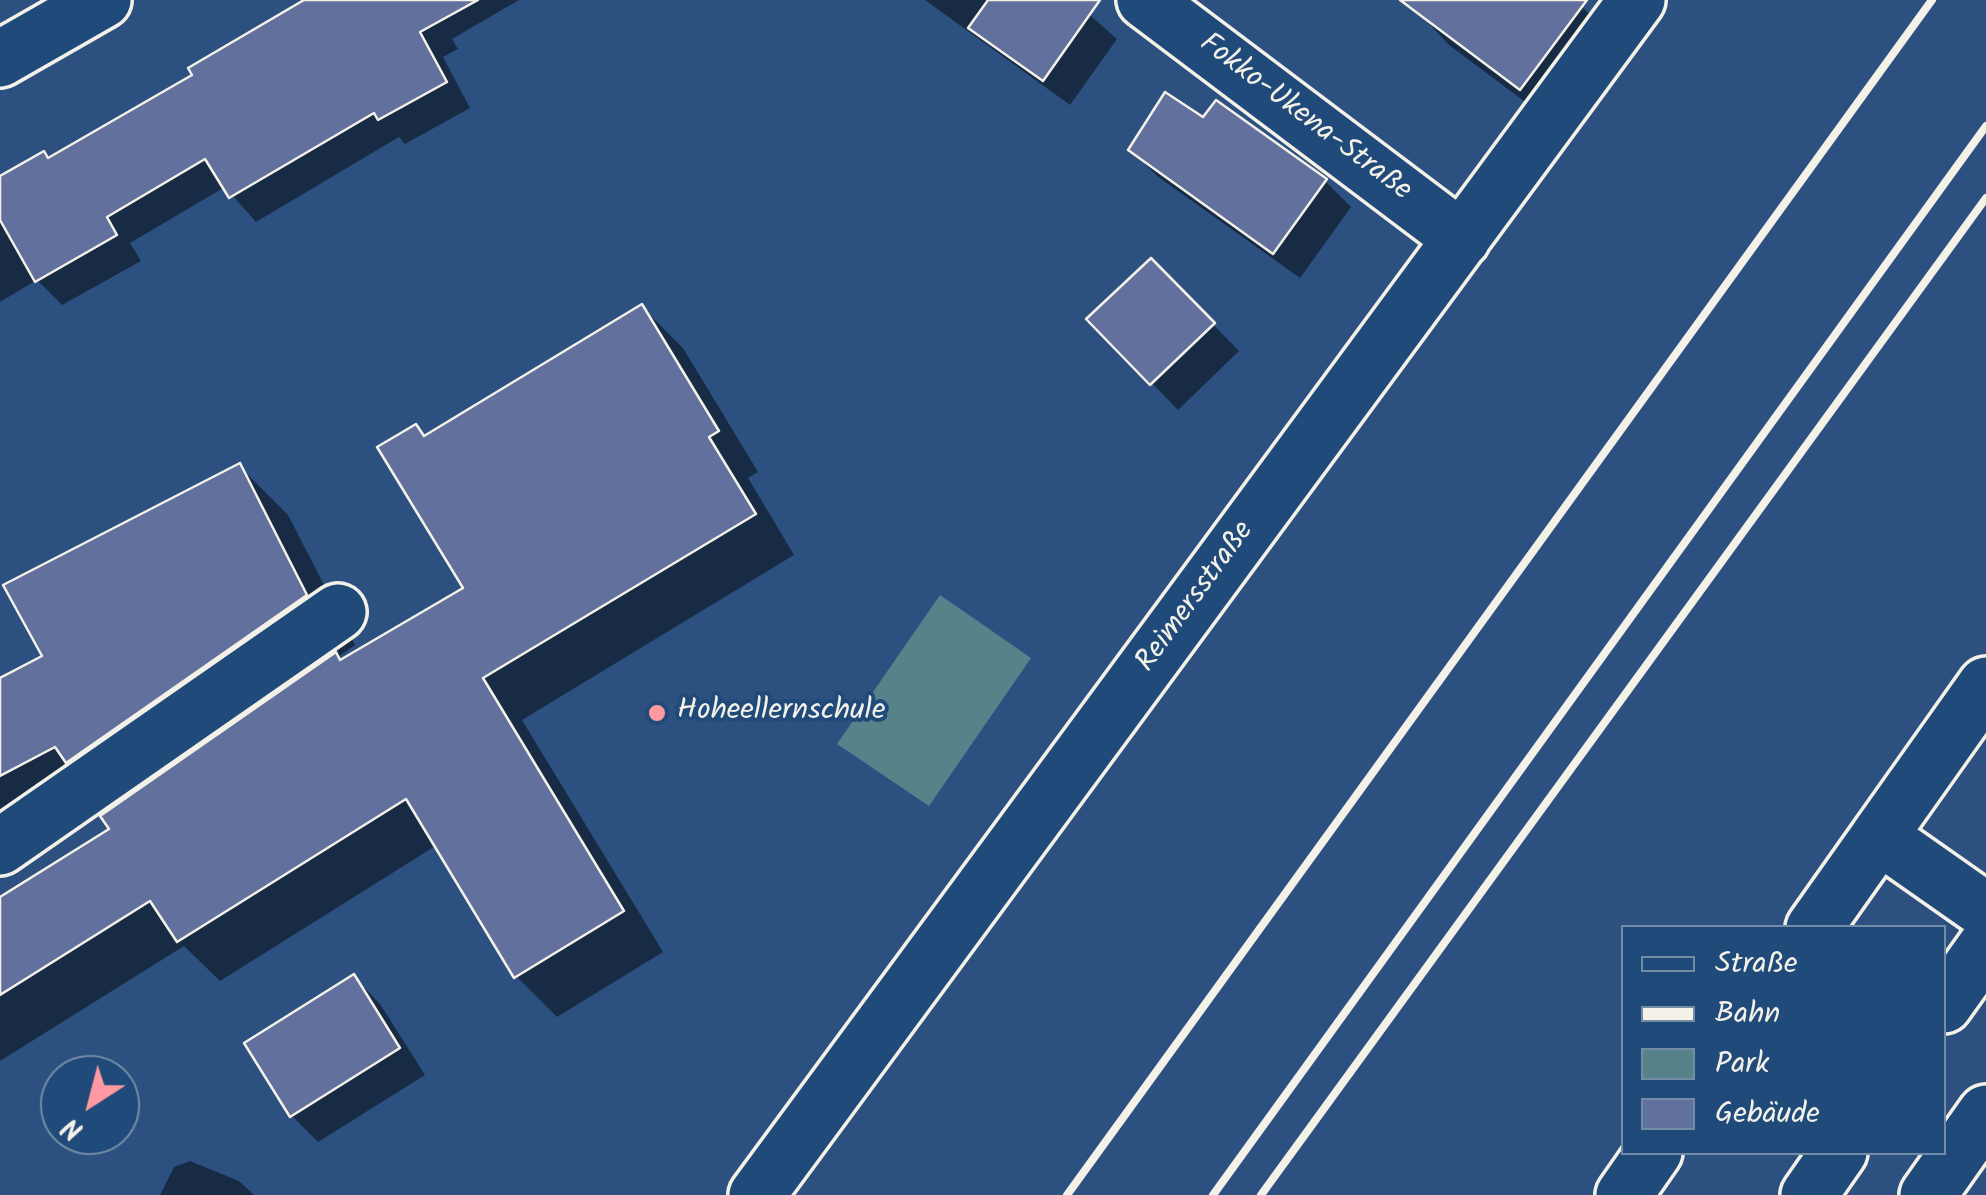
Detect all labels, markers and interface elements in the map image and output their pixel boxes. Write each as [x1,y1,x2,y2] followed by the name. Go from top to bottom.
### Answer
[1191,27,1417,211] street label: Fokko-Ukena-Straße
[1130,516,1264,680] street label: Reimersstraße
[677,695,885,731] place label: Hoheellernschule
[646,702,668,724] marker: Hoheellernschule
[1621,925,1946,1155] legend
[1715,940,1798,988] text: Straße
[1715,990,1780,1038] text: Bahn
[1715,1040,1769,1088] text: Park
[40,1055,140,1155] north arrow
[1715,1090,1820,1138] text: Gebäude
[53,1105,94,1151] text: N

